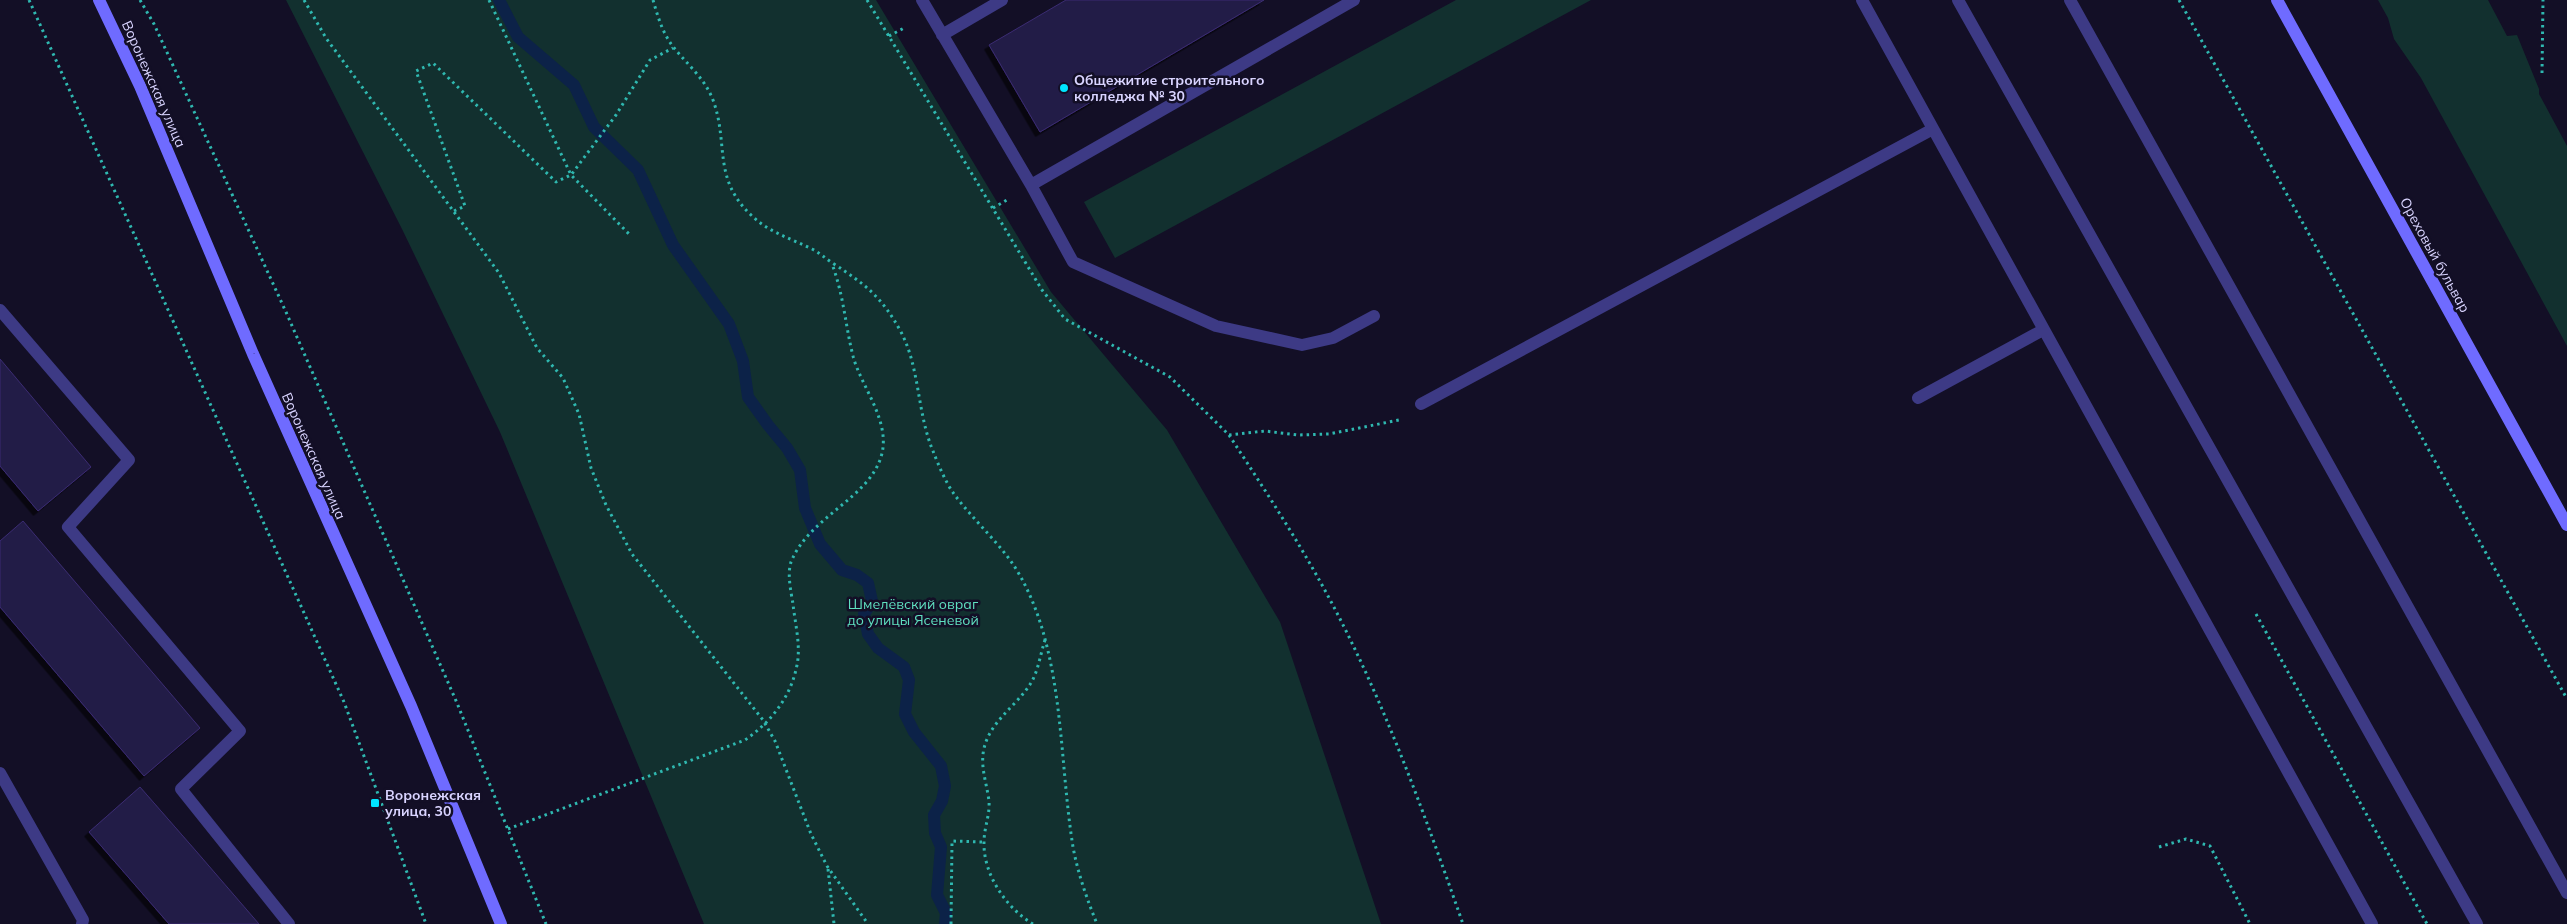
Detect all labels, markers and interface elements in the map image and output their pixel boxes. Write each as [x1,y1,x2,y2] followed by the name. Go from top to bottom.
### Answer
[118,18,190,150] street label: Воронежская улица
[1074,71,1264,105] place label: Общежитие строительного колледжа № 30
[1058,82,1070,94] marker: Общежитие строительного колледжа № 30
[2396,194,2474,316] street label: Ореховый бульвар
[278,390,350,522] street label: Воронежская улица
[847,595,979,629] park label: Шмелёвский овраг до улицы Ясеневой
[385,786,481,820] place label: Воронежская улица, 30
[369,797,381,809] marker: Воронежская улица, 30

